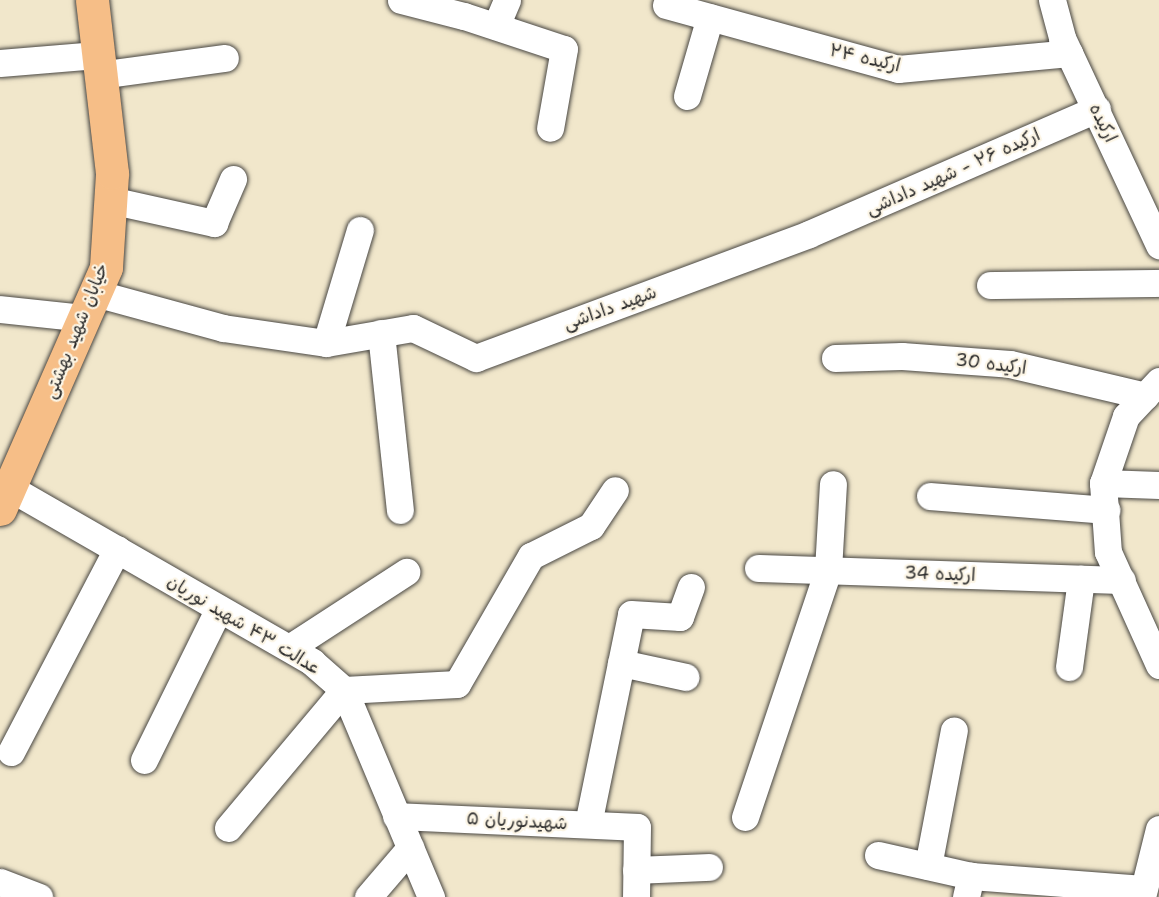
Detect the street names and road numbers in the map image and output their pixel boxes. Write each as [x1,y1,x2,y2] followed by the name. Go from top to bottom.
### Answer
[827,39,903,77] street label: ارکیده ۲۴
[1084,100,1122,146] street label: ارکیده
[863,124,1043,220] street label: ارکیده ۲۶ - شهید داداشی
[39,260,113,402] street label: خیابان شهید بهشتی
[560,281,660,335] street label: شهید داداشی
[954,349,1028,379] street label: ارکیده 30
[904,562,976,586] street label: ارکیده 34
[163,571,325,679] street label: عدالت ۴۳ شهید نوریان
[466,808,568,834] street label: شهیدنوریان ۵

